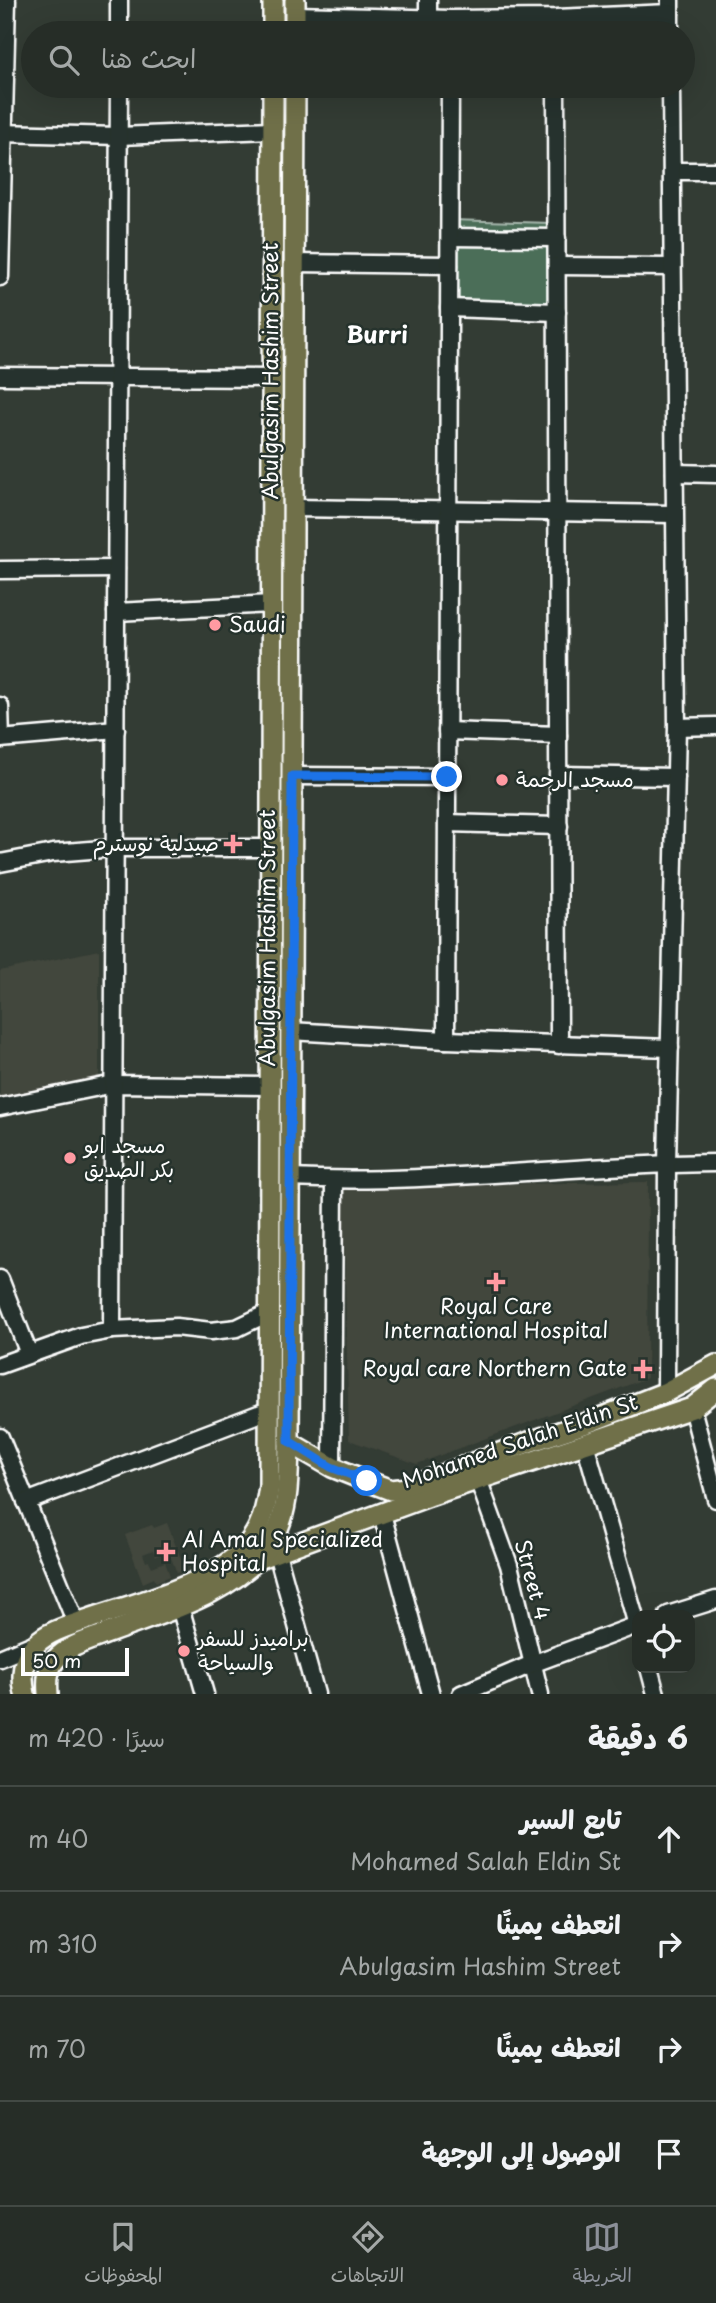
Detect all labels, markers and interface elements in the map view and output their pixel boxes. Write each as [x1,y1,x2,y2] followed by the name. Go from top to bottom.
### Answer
[21,21,695,98] search box
[101,38,196,77] text: ابحث هنا
[45,41,83,79] icon: search
[253,242,285,500] street label: Abulgasim Hashim Street
[346,316,408,351] district label: Burri
[229,607,286,639] place label: Saudi
[207,617,223,633] marker: Saudi
[431,761,462,792] route end
[516,762,634,794] place label: مسجد الرحمة
[494,772,510,788] marker: مسجد الرحمة
[250,809,282,1067] street label: Abulgasim Hashim Street
[93,826,219,860] place label: صيدلية نوسترم
[225,836,241,852] marker: صيدلية نوسترم
[82,1128,174,1184] place label: مسجد ابو بكر الصديق
[62,1150,78,1166] marker: مسجد ابو بكر الصديق
[486,1272,506,1292] marker: Royal Care International Hospital
[384,1289,608,1345] place label: Royal Care International Hospital
[362,1351,627,1383] place label: Royal care Northern Gate
[633,1359,653,1379] marker: Royal care Northern Gate
[397,1385,641,1495] street label: Mohamed Salah Eldin St
[351,1465,382,1496] route start
[182,1522,383,1578] place label: Al Amal Specialized Hospital
[508,1536,560,1623] street label: Street 4
[156,1542,176,1562] marker: Al Amal Specialized Hospital
[632,1610,695,1673] map controls
[632,1610,695,1673] button: locate
[196,1621,309,1677] place label: براميدز للسفر والسياحة
[176,1643,192,1659] marker: براميدز للسفر والسياحة
[21,1645,130,1677] scale bar
[32,1646,81,1674] text: 50 m
[588,1714,688,1759] text: 6 دقيقة
[28,1720,165,1755] text: سيرًا · 420 m
[520,1799,621,1838] text: تابع السير
[650,1820,688,1858] icon: ahead
[28,1821,88,1856] text: 40 m
[350,1843,621,1878] text: Mohamed Salah Eldin St
[497,1904,621,1943] text: انعطف يمينًا
[650,1925,688,1963] icon: right
[28,1926,97,1961] text: 310 m
[339,1948,621,1983] text: Abulgasim Hashim Street
[497,2027,621,2066] text: انعطف يمينًا
[650,2030,688,2068] icon: right
[28,2031,86,2066] text: 70 m
[422,2132,621,2171] text: الوصول إلى الوجهة
[650,2135,688,2173] icon: arrive
[84,2218,162,2292] tab: المحفوظات
[331,2218,404,2292] tab: الاتجاهات
[573,2218,632,2292] tab: الخريطة

